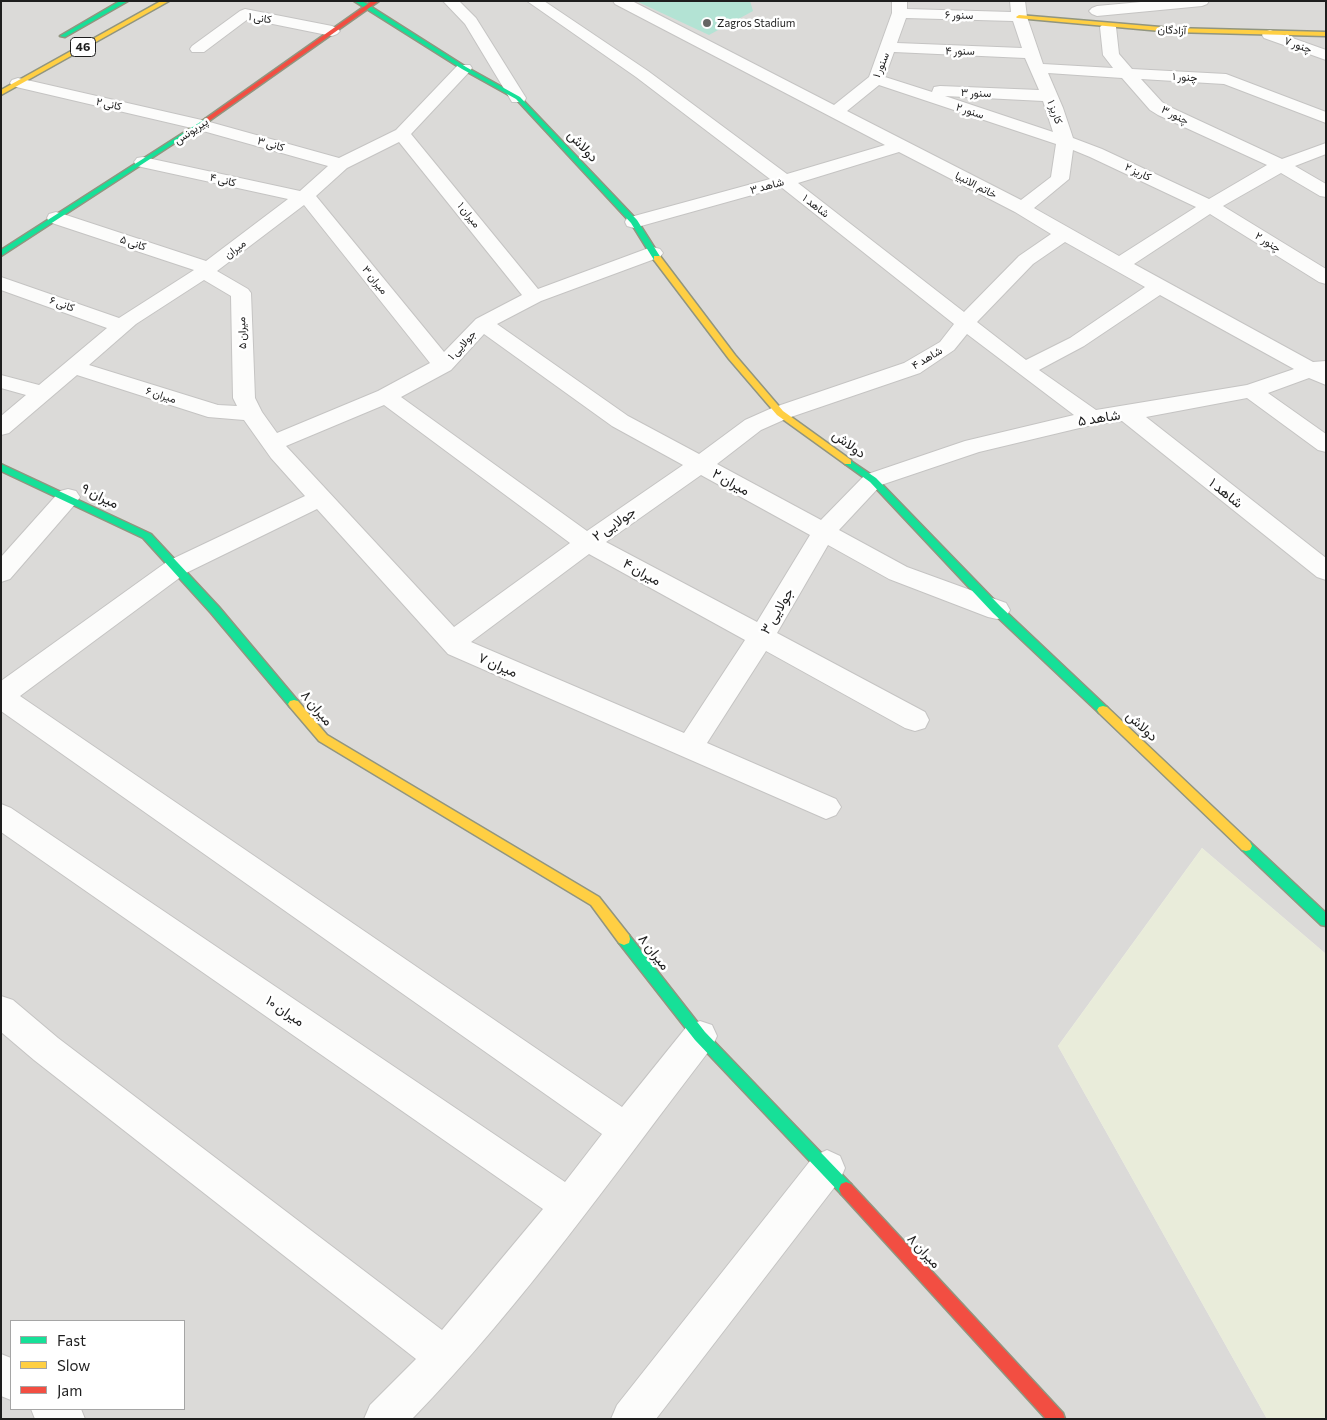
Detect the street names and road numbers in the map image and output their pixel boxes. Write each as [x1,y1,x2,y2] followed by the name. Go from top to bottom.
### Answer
[945,8,973,22] street label: سنور ۶
[248,10,272,26] street label: کانی ۱
[1157,23,1187,37] street label: آزادگان
[1282,34,1314,56] street label: چنور ۷
[70,38,96,56] road number: 46
[945,44,975,58] street label: سنور ۴
[870,50,892,80] street label: سنور ۱
[1172,70,1198,84] street label: چنور ۱
[961,86,991,100] street label: سنور ۳
[95,95,123,113] street label: کانی ۲
[1045,98,1065,126] street label: کاریز ۱
[954,100,986,122] street label: سنور ۲
[1159,103,1191,127] street label: چنور ۳
[172,115,210,147] street label: پیریونس
[564,127,602,165] street label: دولاش
[256,134,286,154] street label: کانی ۳
[1123,160,1153,184] street label: کاریز ۲
[953,169,999,201] street label: خاتم الانبیا
[209,171,237,189] street label: کانی ۴
[749,175,785,197] street label: شاهد ۳
[800,191,832,221] street label: شاهد ۱
[455,200,483,230] street label: میران ۱
[1253,229,1283,255] street label: چنور ۲
[118,233,148,253] street label: کانی ۵
[222,237,248,261] street label: میران
[359,263,391,297] street label: میران ۳
[48,293,76,315] street label: کانی ۶
[235,317,249,349] street label: میران ۵
[445,327,479,363] street label: جولایی ۱
[909,344,945,372] street label: شاهد ۴
[144,384,178,406] street label: میران ۶
[1077,406,1121,430] street label: شاهد ۵
[829,426,869,462] street label: دولاش
[709,465,753,499] street label: میران ۲
[1206,474,1246,512] street label: شاهد ۱
[79,480,121,512] street label: میران ۹
[589,503,639,545] street label: جولایی ۲
[620,555,664,589] street label: میران ۴
[757,585,797,637] street label: جولایی ۳
[476,649,520,681] street label: میران ۷
[297,687,337,729] street label: میران ۸
[1123,707,1161,745] street label: دولاش
[635,931,673,973] street label: میران ۸
[263,992,307,1030] street label: میران ۱۰
[904,1230,944,1272] street label: میران ۸

